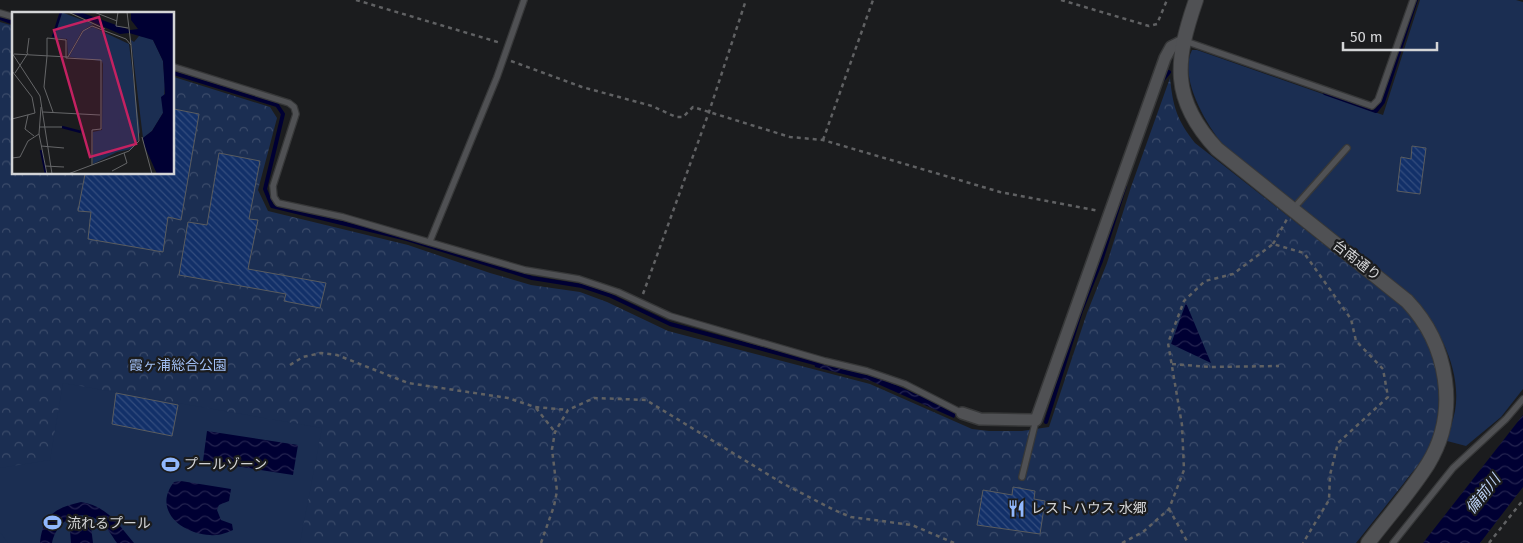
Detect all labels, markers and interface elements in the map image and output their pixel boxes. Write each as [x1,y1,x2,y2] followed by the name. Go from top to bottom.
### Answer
[12,12,175,175] inset map
[1343,20,1437,52] scale bar
[1350,28,1383,46] text: 50 m
[1329,236,1384,284] street label: 台南通り
[129,357,227,374] park label: 霞ヶ浦総合公園
[160,454,180,474] sports icon: プールゾーン
[184,456,267,473] place label: プールゾーン
[1462,469,1505,517] water label: 備前川
[1007,498,1027,518] restaurant icon: レストハウス 水郷
[1031,500,1147,517] place label: レストハウス 水郷
[43,513,63,533] sports icon: 流れるプール
[67,515,151,532] place label: 流れるプール

